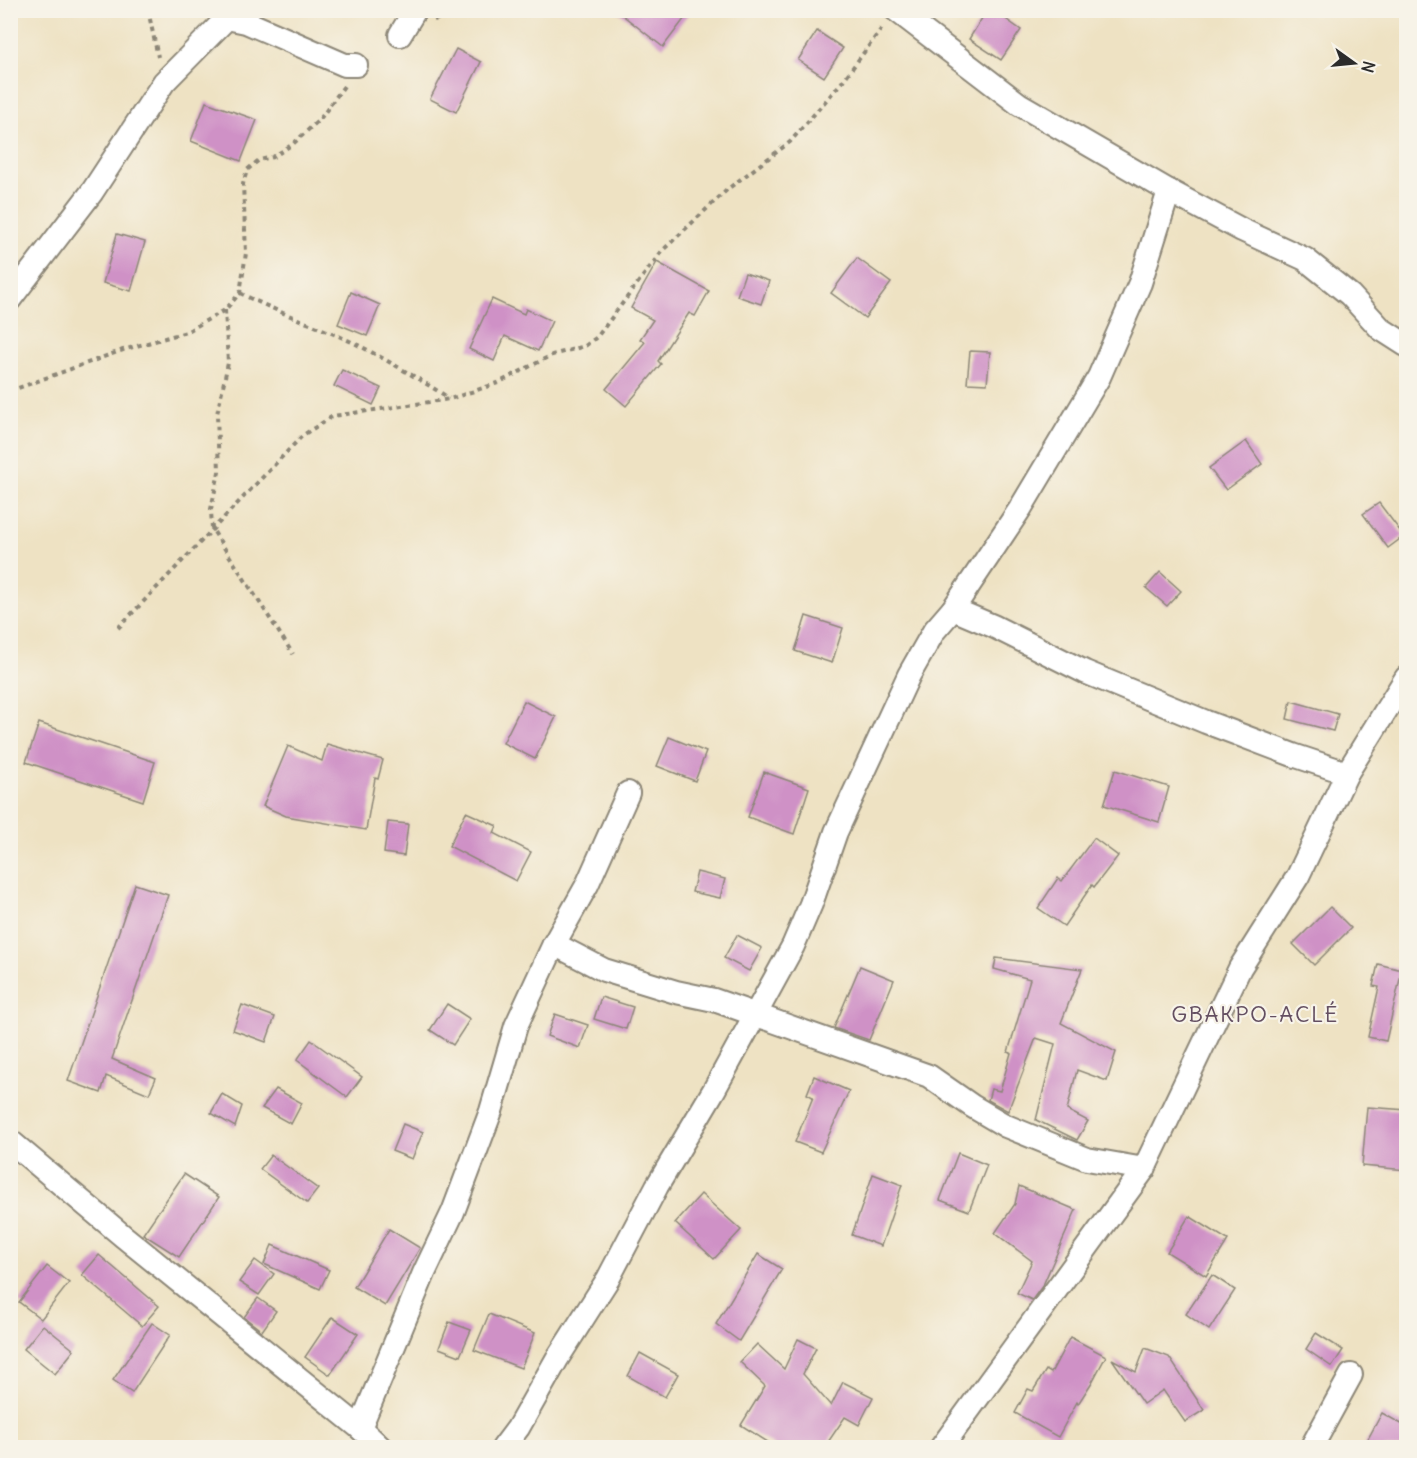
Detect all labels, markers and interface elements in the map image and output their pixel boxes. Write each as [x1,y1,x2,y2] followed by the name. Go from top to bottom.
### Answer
[1324,33,1384,93] north arrow
[1357,59,1380,75] text: N
[1171,1000,1339,1028] district label: GBAKPO-ACLÉ

